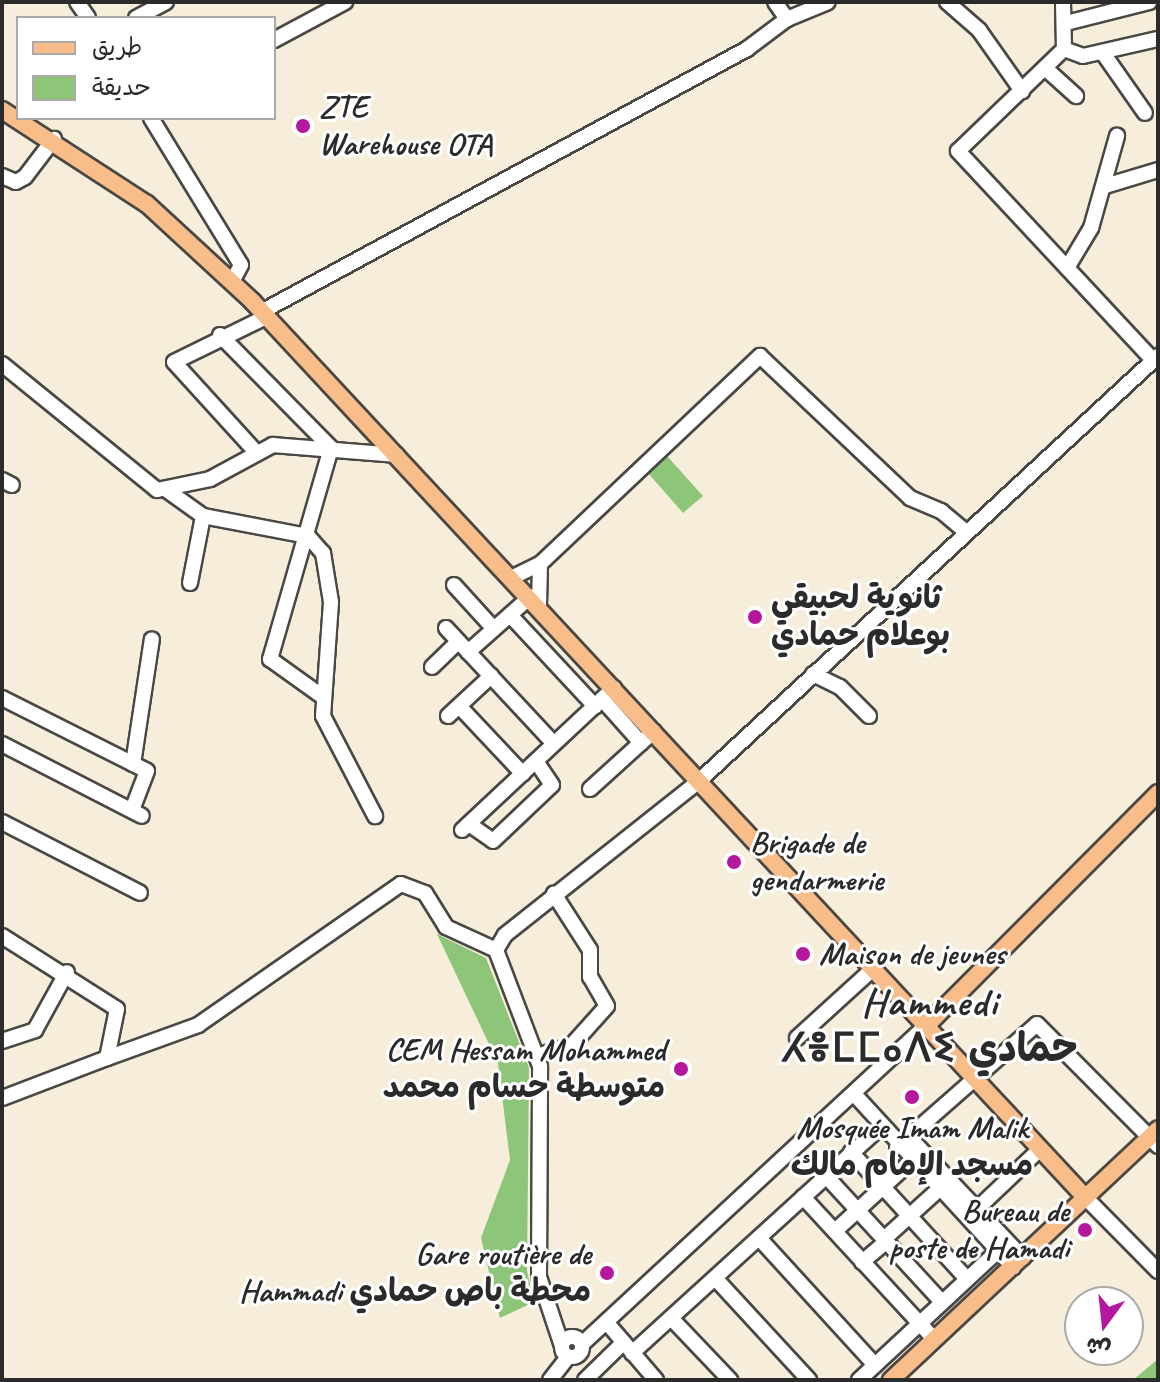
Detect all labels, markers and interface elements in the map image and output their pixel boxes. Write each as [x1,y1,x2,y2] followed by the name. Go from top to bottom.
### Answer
[16,16,276,120] legend
[92,32,142,62] text: طريق
[92,72,151,102] text: حديقة
[319,89,492,164] place label: ZTE Warehouse OTA
[294,117,312,135] marker: ZTE Warehouse OTA
[771,580,950,655] place label: ثانوية لحبيقي بوعلام حمادي
[746,608,764,626] marker: ثانوية لحبيقي بوعلام حمادي
[750,825,883,900] place label: Brigade de gendarmerie
[725,853,743,871] marker: Brigade de gendarmerie
[819,935,1005,973] place label: Maison de jeunes
[794,945,812,963] marker: Maison de jeunes
[790,978,1070,1072] district label: Hammedi ⵃⴻⵎⵎⴰⴷⵉ حمادي
[383,1032,665,1107] place label: CEM Hessam Mohammed متوسطة حسام محمد
[672,1060,690,1078] marker: CEM Hessam Mohammed متوسطة حسام محمد
[903,1088,921,1106] marker: Mosquée Imam Malik مسجد الإمام مالك
[791,1110,1033,1185] place label: Mosquée Imam Malik مسجد الإمام مالك
[891,1193,1069,1268] place label: Bureau de poste de Hamadi
[1076,1221,1094,1239] marker: Bureau de poste de Hamadi
[239,1236,591,1311] place label: Gare routière de Hammadi محطة باص حمادي
[598,1264,616,1282] marker: Gare routière de Hammadi محطة باص حمادي
[1064,1286,1144,1366] north arrow
[1083,1331,1114,1364] text: ش

